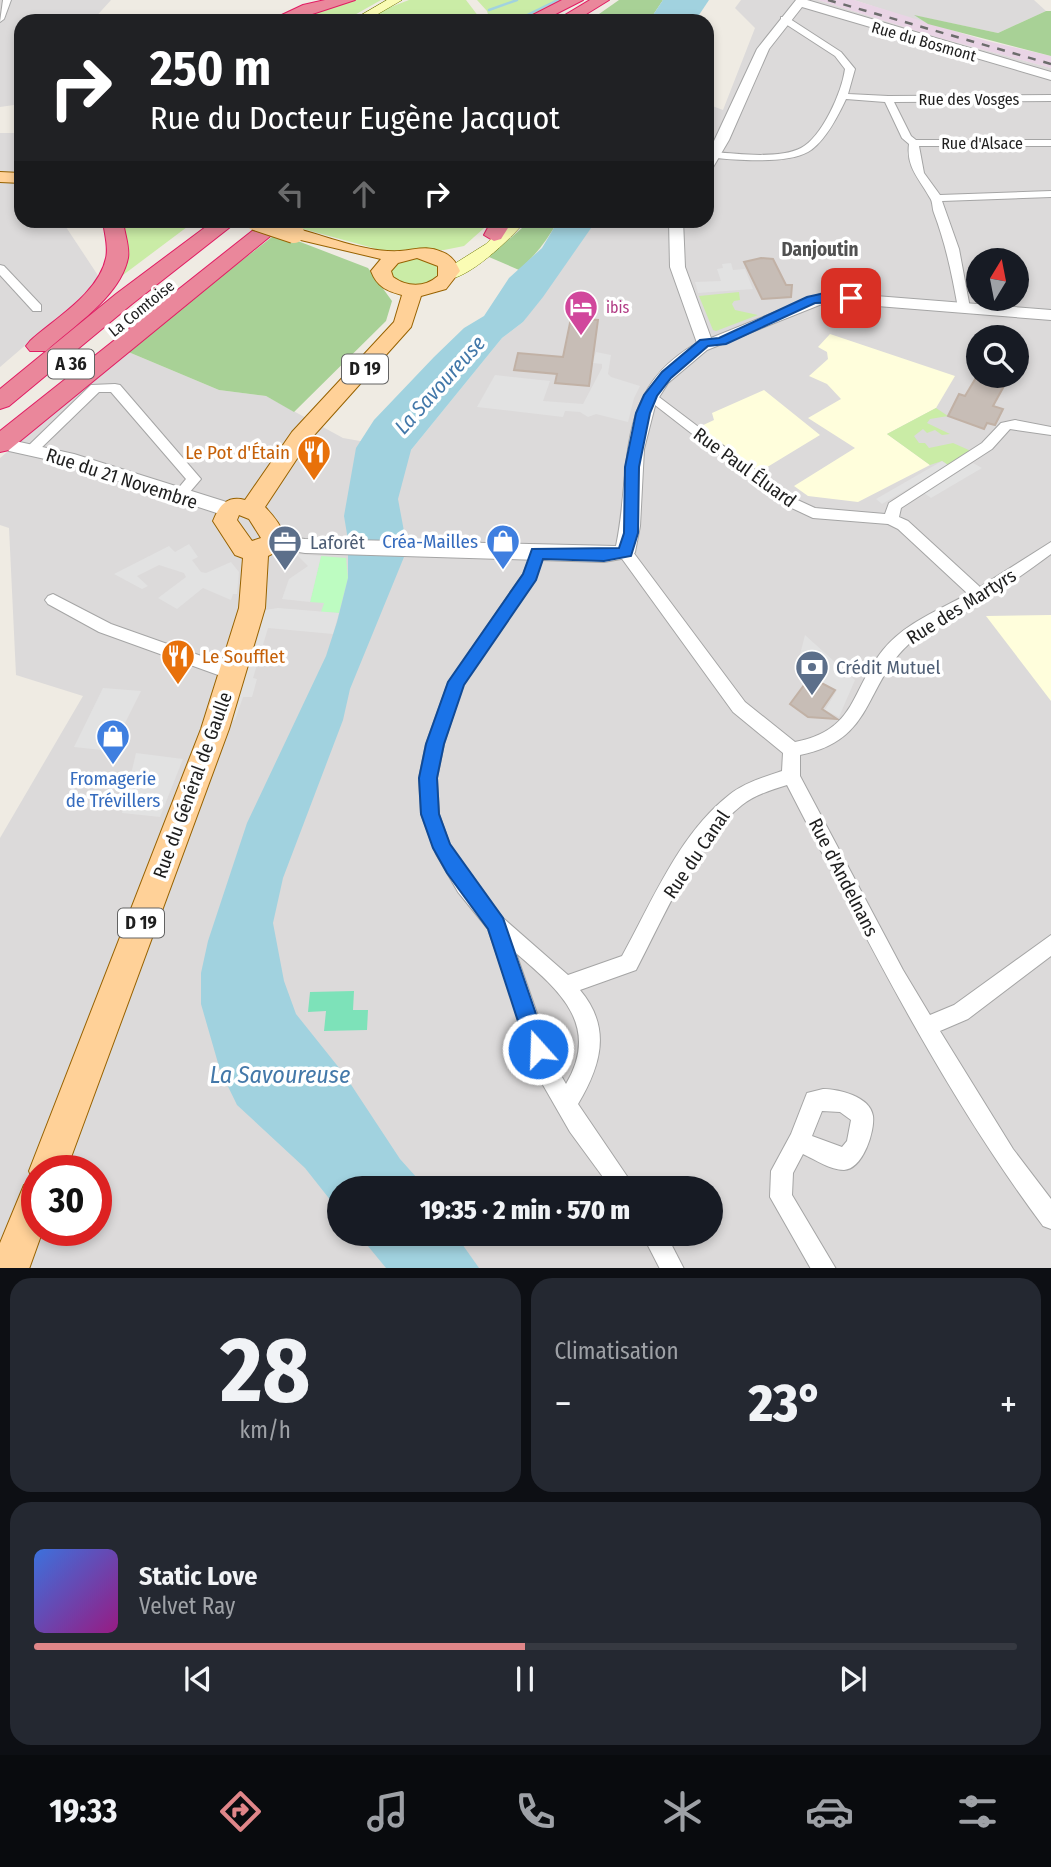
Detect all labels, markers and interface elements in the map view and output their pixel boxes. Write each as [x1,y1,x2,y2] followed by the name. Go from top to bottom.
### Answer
[869,17,979,66] street label: Rue du Bosmont
[150,39,271,98] text: 250 m
[35,42,126,133] icon: right
[919,90,1020,109] street label: Rue des Vosges
[150,99,560,137] text: Rue du Docteur Eugène Jacquot
[941,134,1023,153] street label: Rue d'Alsace
[272,175,310,213] icon: left
[345,175,383,213] icon: ahead
[418,175,456,213] icon: right
[781,238,859,261] district label: Danjoutin
[966,248,1029,312] north arrow
[966,248,1029,388] map controls
[821,268,881,328] pin
[105,276,178,341] street label: La Comtoise
[832,279,870,317] icon: arrive
[562,288,600,337] hotel icon: ibis
[606,298,630,317] place label: ibis
[966,325,1029,388] button: search
[389,331,491,439] water label: La Savoureuse
[48,350,94,378] road number: A 36
[342,354,388,384] road number: D 19
[689,422,800,512] street label: Rue Paul Éluard
[295,433,333,482] restaurant icon: Le Pot d'Étain
[185,441,290,464] place label: Le Pot d'Étain
[43,443,201,514] street label: Rue du 21 Novembre
[484,522,522,571] shop icon: Créa-Mailles
[266,523,304,572] office icon: Laforêt
[382,530,478,553] place label: Créa-Mailles
[310,531,366,554] place label: Laforêt
[902,564,1020,649] street label: Rue des Martyrs
[159,637,197,686] restaurant icon: Le Soufflet
[202,645,286,668] place label: Le Soufflet
[793,648,831,697] bank icon: Crédit Mutuel
[836,656,941,679] place label: Crédit Mutuel
[148,689,237,881] street label: Rue du Général de Gaulle
[94,717,132,766] shop icon: Fromagerie de Trévillers
[66,767,160,812] place label: Fromagerie de Trévillers
[658,806,734,903] street label: Rue du Canal
[804,814,883,940] street label: Rue d'Andelnans
[118,908,164,938] road number: D 19
[501,1012,575,1086] position arrow
[210,1061,350,1089] water label: La Savoureuse
[21,1155,112,1246] speed limit sign: 30
[420,1195,630,1226] text: 19:35 · 2 min · 570 m
[220,1316,310,1425] text: 28
[555,1337,679,1365] text: Climatisation
[749,1372,823,1435] text: 23°
[555,1381,572,1427] text: −
[1000,1381,1017,1427] text: +
[240,1416,291,1444] text: km/h
[139,1561,257,1592] text: Static Love
[139,1592,235,1620] text: Velvet Ray
[179,1660,217,1698] icon: previous
[506,1660,544,1698] icon: pause
[834,1660,872,1698] icon: next
[216,1787,265,1836] icon: directions
[363,1787,412,1836] icon: music
[511,1787,560,1836] icon: phone
[658,1787,707,1836] icon: climate
[805,1787,854,1836] icon: car
[953,1787,1002,1836] icon: filters
[49,1792,117,1830] text: 19:33

